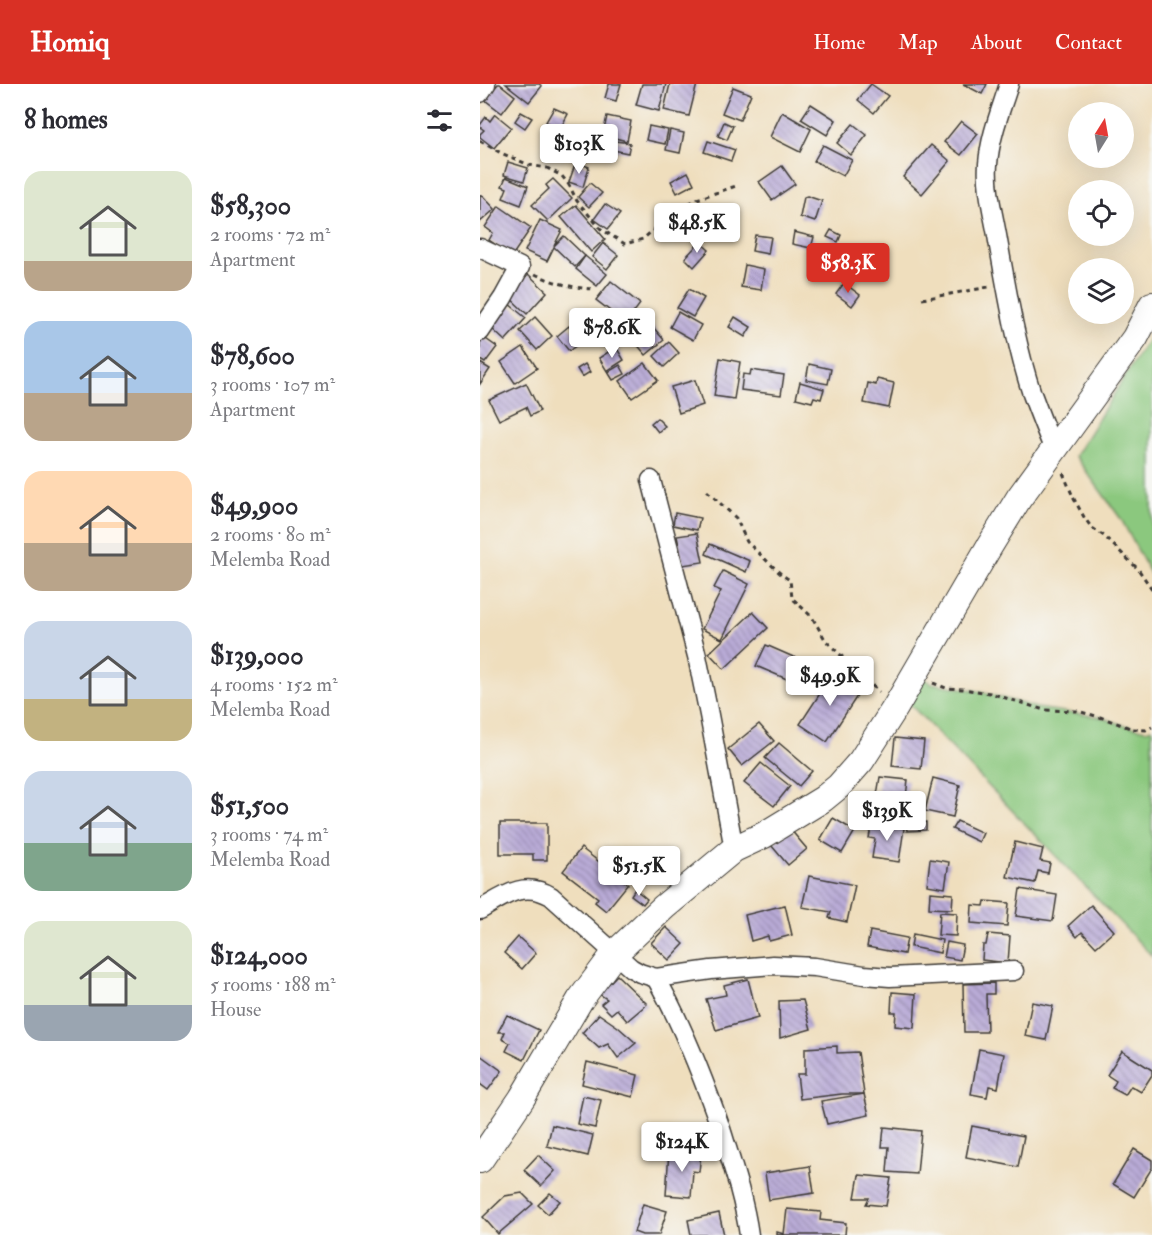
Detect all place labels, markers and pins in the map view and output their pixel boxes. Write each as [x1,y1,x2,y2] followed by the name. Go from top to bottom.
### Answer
[537,124,621,175] pin: $103K
[648,203,746,254] pin: $48.5K
[799,243,897,294] pin: $58.3K
[563,308,661,359] pin: $78.6K
[781,656,879,707] pin: $49.9K
[845,791,929,842] pin: $139K
[590,846,688,897] pin: $51.5K
[640,1122,724,1173] pin: $124K

